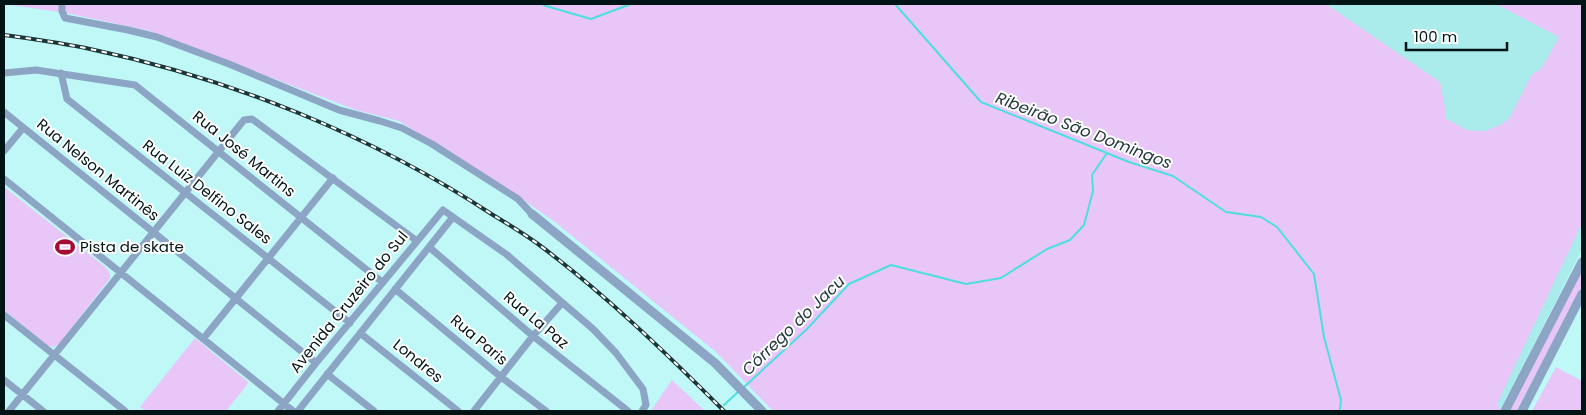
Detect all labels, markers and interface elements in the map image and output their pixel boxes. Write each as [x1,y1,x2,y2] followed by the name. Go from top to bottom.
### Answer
[1406,20,1507,52] scale bar
[1414,26,1457,47] text: 100 m
[992,86,1175,175] water label: Ribeirão São Domingos
[188,106,300,202] street label: Rua José Martins
[33,114,164,226] street label: Rua Nelson Martinês
[138,134,276,249] street label: Rua Luiz Delfino Sales
[285,226,412,377] street label: Avenida Cruzeiro do Sul
[54,236,76,258] sports icon: Pista de skate
[80,236,184,257] place label: Pista de skate
[737,270,850,381] water label: Córrego do Jacu
[499,286,574,353] street label: Rua La Paz
[446,309,513,370] street label: Rua Paris
[389,334,448,387] street label: Londres

